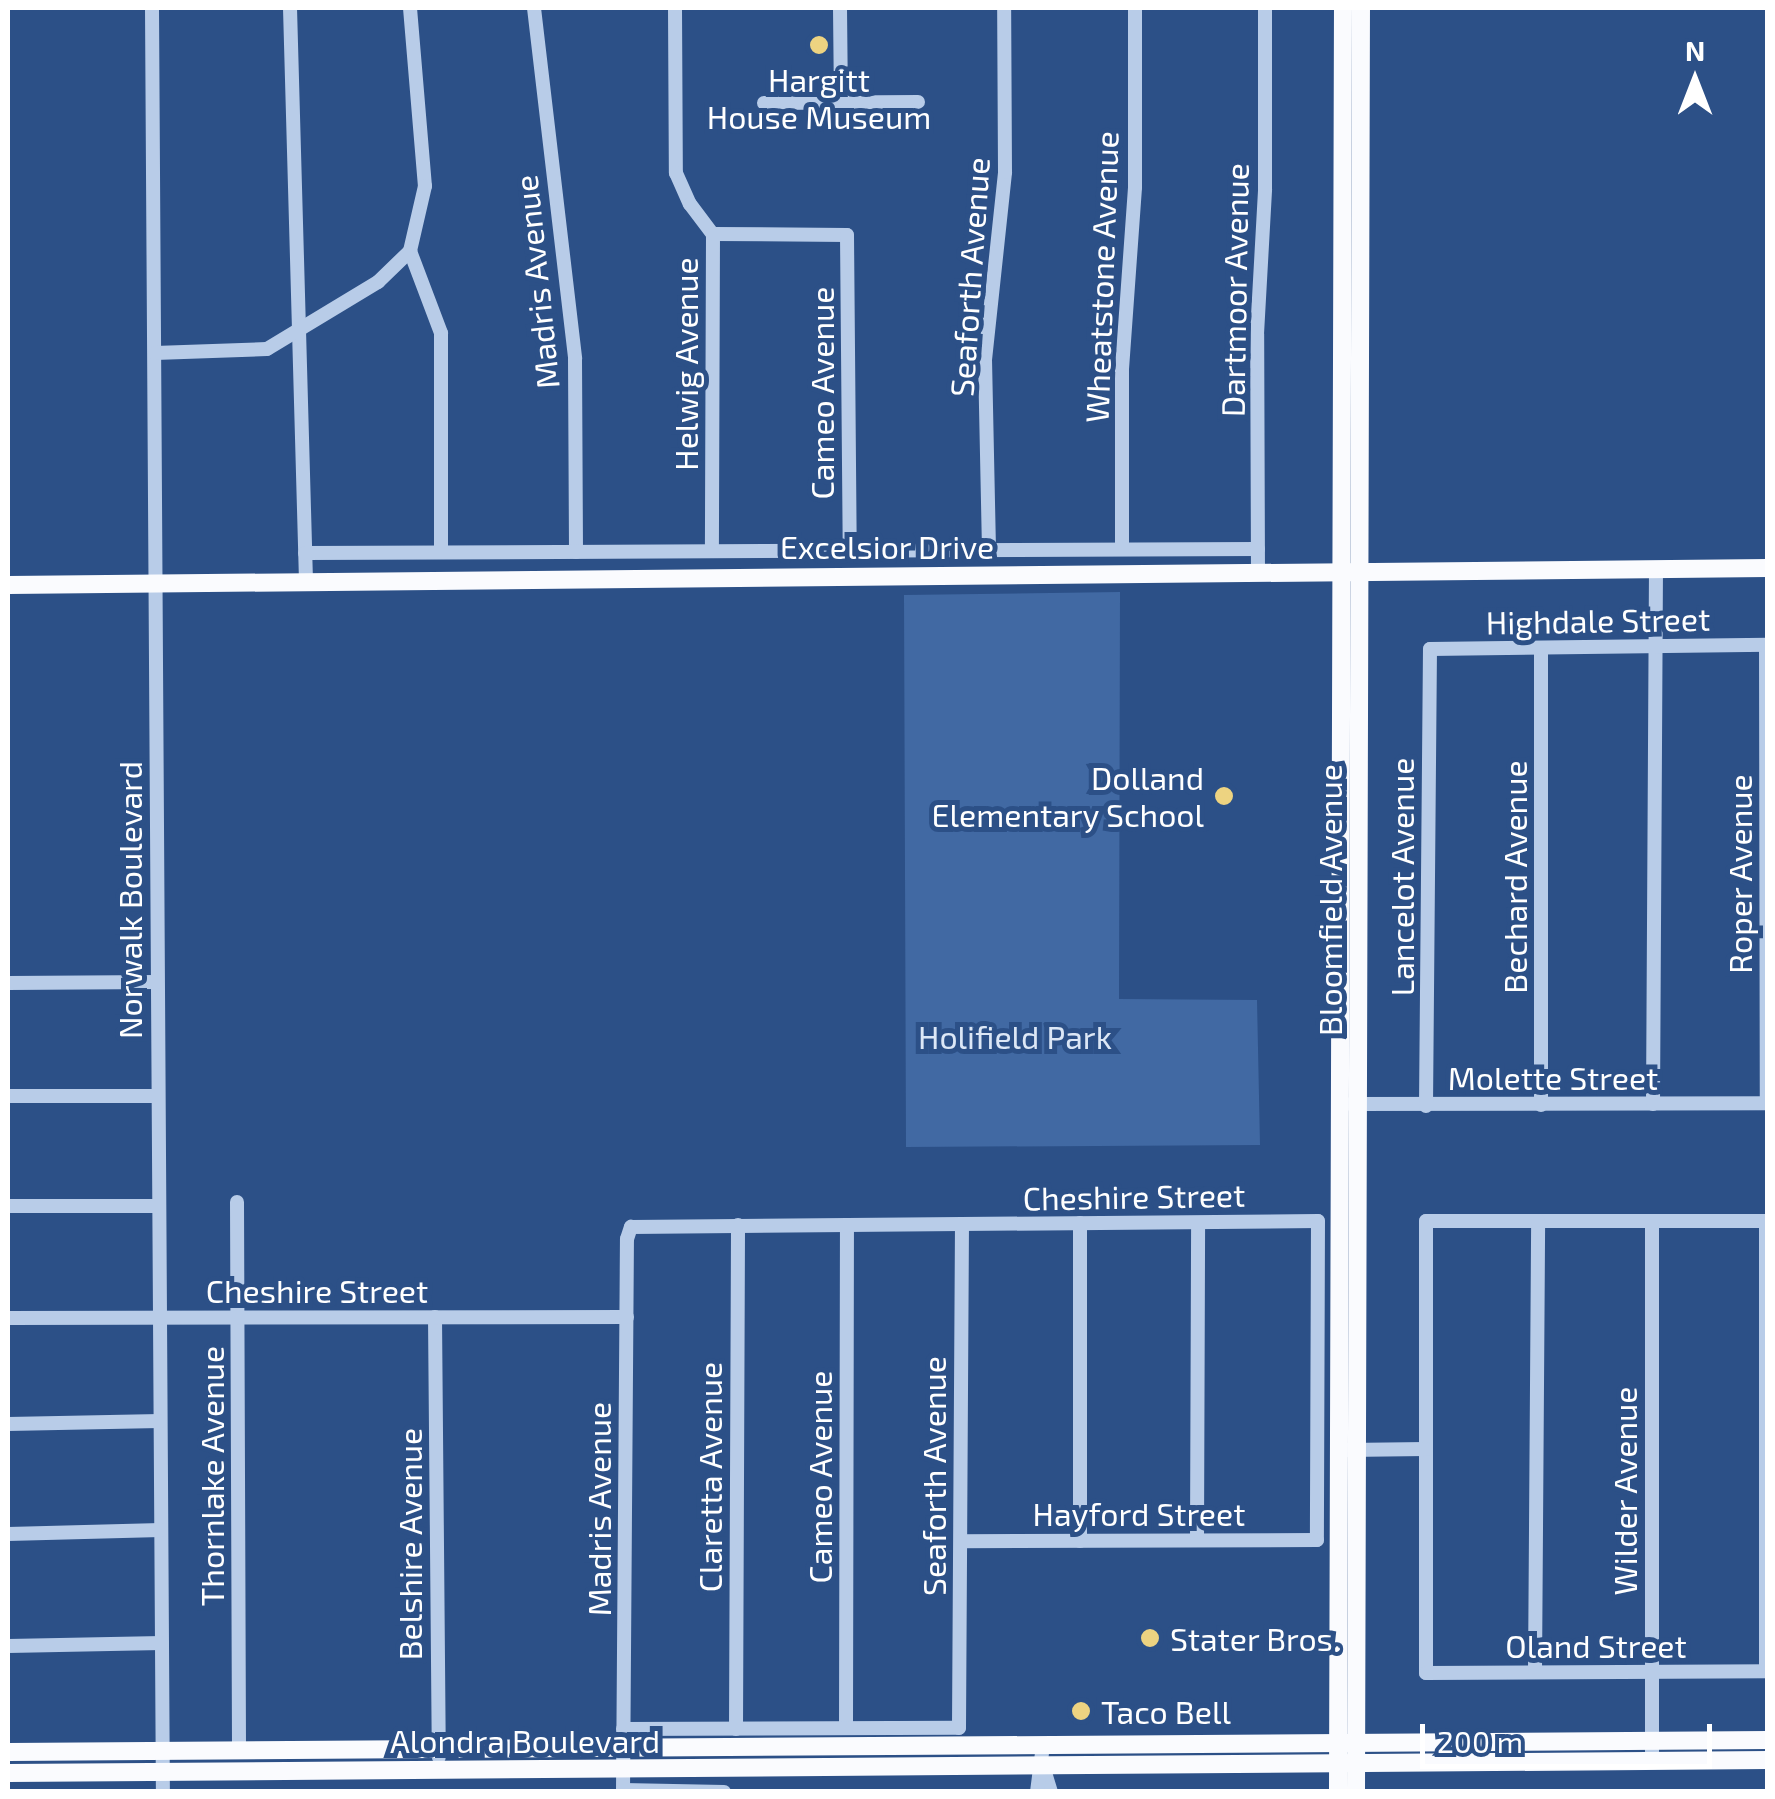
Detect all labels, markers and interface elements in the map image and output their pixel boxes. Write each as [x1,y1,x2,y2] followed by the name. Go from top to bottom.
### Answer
[1645,30,1745,130] north arrow
[1685,33,1705,67] text: N
[808,34,830,56] marker: Hargitt House Museum
[707,61,931,136] place label: Hargitt House Museum
[1077,130,1125,424] street label: Wheatstone Avenue
[941,156,997,398] street label: Seaforth Avenue
[1213,162,1255,418] street label: Dartmoor Avenue
[506,173,566,391] street label: Madris Avenue
[666,257,704,471] street label: Helwig Avenue
[802,286,840,500] street label: Cameo Avenue
[780,527,994,565] street label: Excelsior Drive
[1485,599,1711,641] street label: Highdale Street
[1382,757,1420,997] street label: Lancelot Avenue
[931,759,1204,834] place label: Dolland Elementary School
[1495,760,1533,994] street label: Bechard Avenue
[110,761,148,1039] street label: Norwalk Boulevard
[1310,764,1348,1036] street label: Bloomfield Avenue
[1720,774,1758,974] street label: Roper Avenue
[1213,785,1235,807] marker: Dolland Elementary School
[918,1017,1112,1055] park label: Holifield Park
[1448,1058,1658,1096] street label: Molette Street
[1022,1175,1246,1217] street label: Cheshire Street
[206,1271,428,1309] street label: Cheshire Street
[192,1345,230,1607] street label: Thornlake Avenue
[914,1356,952,1596] street label: Seaforth Avenue
[690,1361,728,1593] street label: Claretta Avenue
[800,1370,838,1584] street label: Cameo Avenue
[1605,1386,1643,1596] street label: Wilder Avenue
[579,1401,617,1617] street label: Madris Avenue
[390,1427,428,1661] street label: Belshire Avenue
[1033,1494,1245,1532] street label: Hayford Street
[1170,1619,1341,1657] place label: Stater Bros.
[1505,1626,1687,1664] street label: Oland Street
[1139,1627,1161,1649] marker: Stater Bros.
[1101,1692,1231,1730] place label: Taco Bell
[1070,1700,1092,1722] marker: Taco Bell
[1425,1704,1718,1766] scale bar
[390,1721,660,1759] street label: Alondra Boulevard
[1437,1723,1523,1759] text: 200 m

